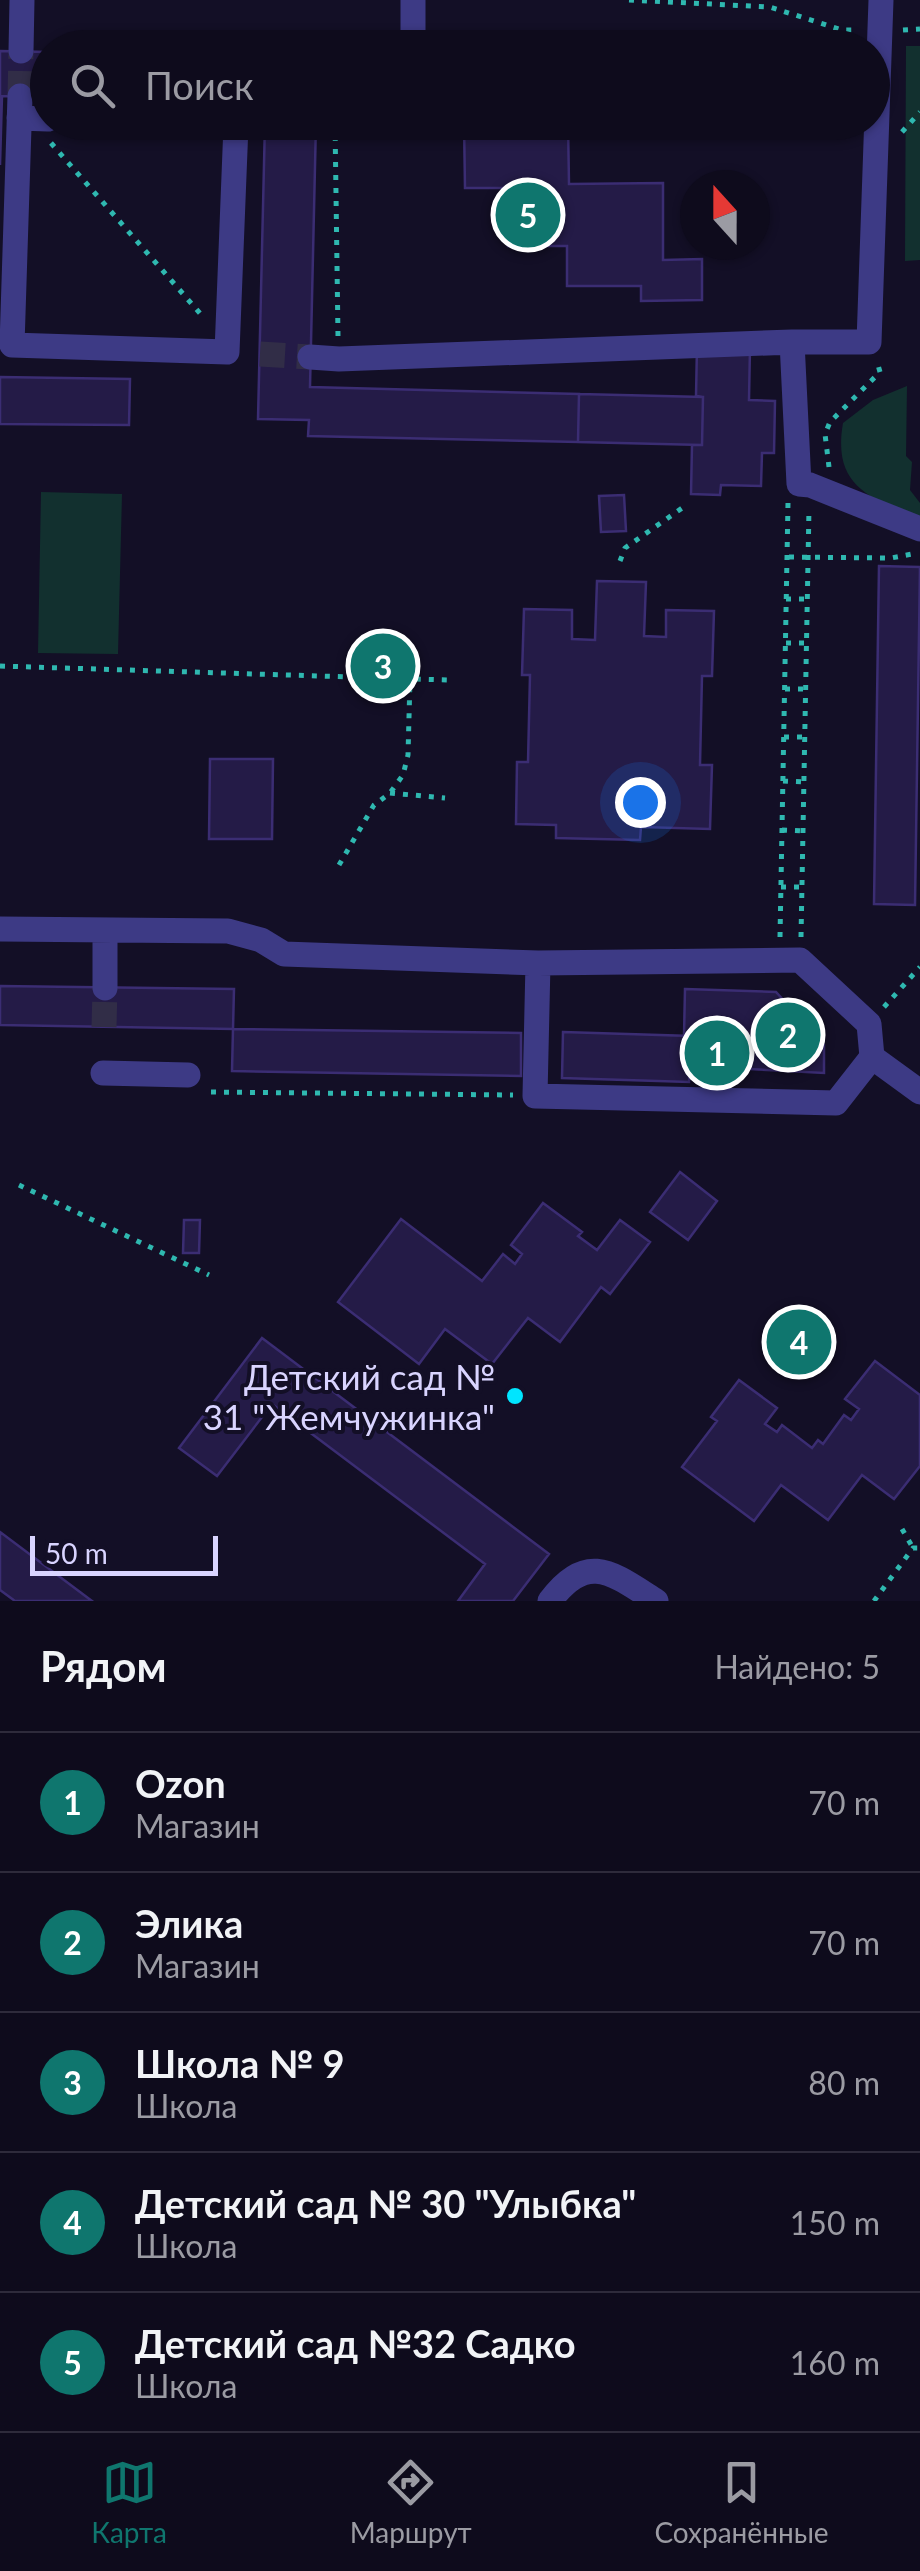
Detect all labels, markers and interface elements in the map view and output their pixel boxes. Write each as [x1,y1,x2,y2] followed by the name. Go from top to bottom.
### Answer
[30,30,890,140] search box
[65,58,120,113] icon: search
[145,62,254,108] text: Поиск
[680,170,770,260] north arrow
[496,178,560,252] pin: 5
[350,628,416,704] pin: 3
[615,777,666,828] your location
[756,998,820,1072] pin: 2
[684,1016,750,1090] pin: 1
[766,1304,832,1380] pin: 4
[203,1355,495,1437] place label: Детский сад № 31 "Жемчужинка"
[504,1385,526,1407] marker: Детский сад № 31 "Жемчужинка"
[30,1531,218,1576] scale bar
[45,1536,108,1570] text: 50 m
[40,1641,167,1691] text: Рядом
[714,1647,880,1686] text: Найдено: 5
[135,1760,226,1806] text: Ozon
[63,1783,82,1822] text: 1
[808,1783,880,1822] text: 70 m
[135,1806,260,1845] text: Магазин
[135,1900,243,1946] text: Элика
[63,1923,82,1962] text: 2
[808,1923,880,1962] text: 70 m
[135,1946,260,1985] text: Магазин
[135,2040,344,2086] text: Школа № 9
[63,2063,82,2102] text: 3
[808,2063,880,2102] text: 80 m
[135,2086,237,2125] text: Школа
[135,2180,636,2226] text: Детский сад № 30 "Улыбка"
[63,2203,82,2242] text: 4
[790,2203,880,2242] text: 150 m
[135,2226,237,2265] text: Школа
[135,2320,576,2366] text: Детский сад №32 Садко
[63,2343,82,2382] text: 5
[790,2343,880,2382] text: 160 m
[135,2366,237,2405] text: Школа
[91,2455,167,2549] tab: Карта
[350,2455,472,2549] tab: Маршрут
[654,2455,829,2549] tab: Сохранённые

